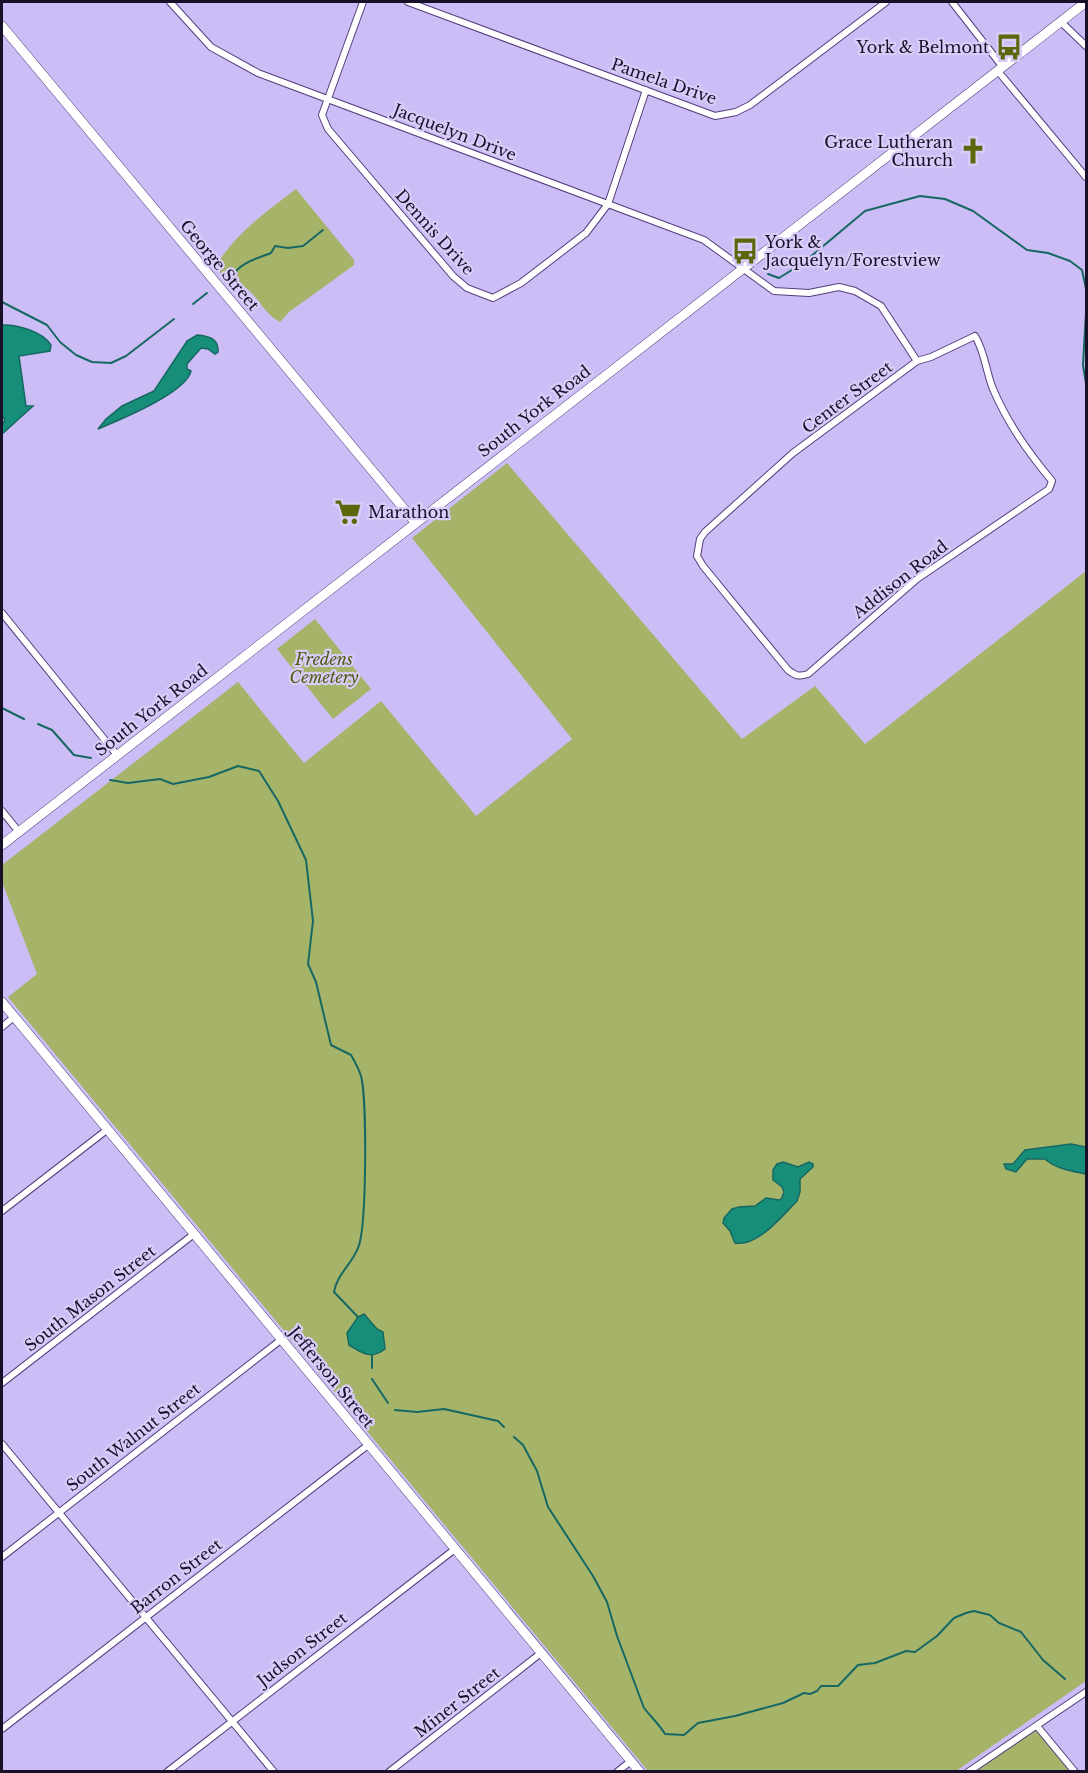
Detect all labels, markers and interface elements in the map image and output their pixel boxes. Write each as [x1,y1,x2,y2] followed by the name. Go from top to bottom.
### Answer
[994,32,1024,62] bus stop icon: York & Belmont
[856,37,989,57] place label: York & Belmont
[609,54,719,108] street label: Pamela Drive
[389,99,519,165] street label: Jacquelyn Drive
[824,132,953,170] place label: Grace Lutheran Church
[958,136,988,166] church icon: Grace Lutheran Church
[391,185,479,279] street label: Dennis Drive
[176,215,264,315] street label: George Street
[763,232,941,270] place label: York & Jacquelyn/Forestview
[730,236,760,266] bus stop icon: York & Jacquelyn/Forestview
[798,356,896,438] street label: Center Street
[474,361,595,461] street label: South York Road
[333,497,363,527] supermarket icon: Marathon
[368,502,449,522] place label: Marathon
[848,536,952,623] street label: Addison Road
[290,649,359,687] park label: Fredens Cemetery
[91,660,212,760] street label: South York Road
[20,1241,160,1355] street label: South Mason Street
[284,1321,379,1432] street label: Jefferson Street
[62,1378,204,1496] street label: South Walnut Street
[126,1534,226,1618] street label: Barron Street
[251,1608,351,1692] street label: Judson Street
[410,1662,504,1742] street label: Miner Street

